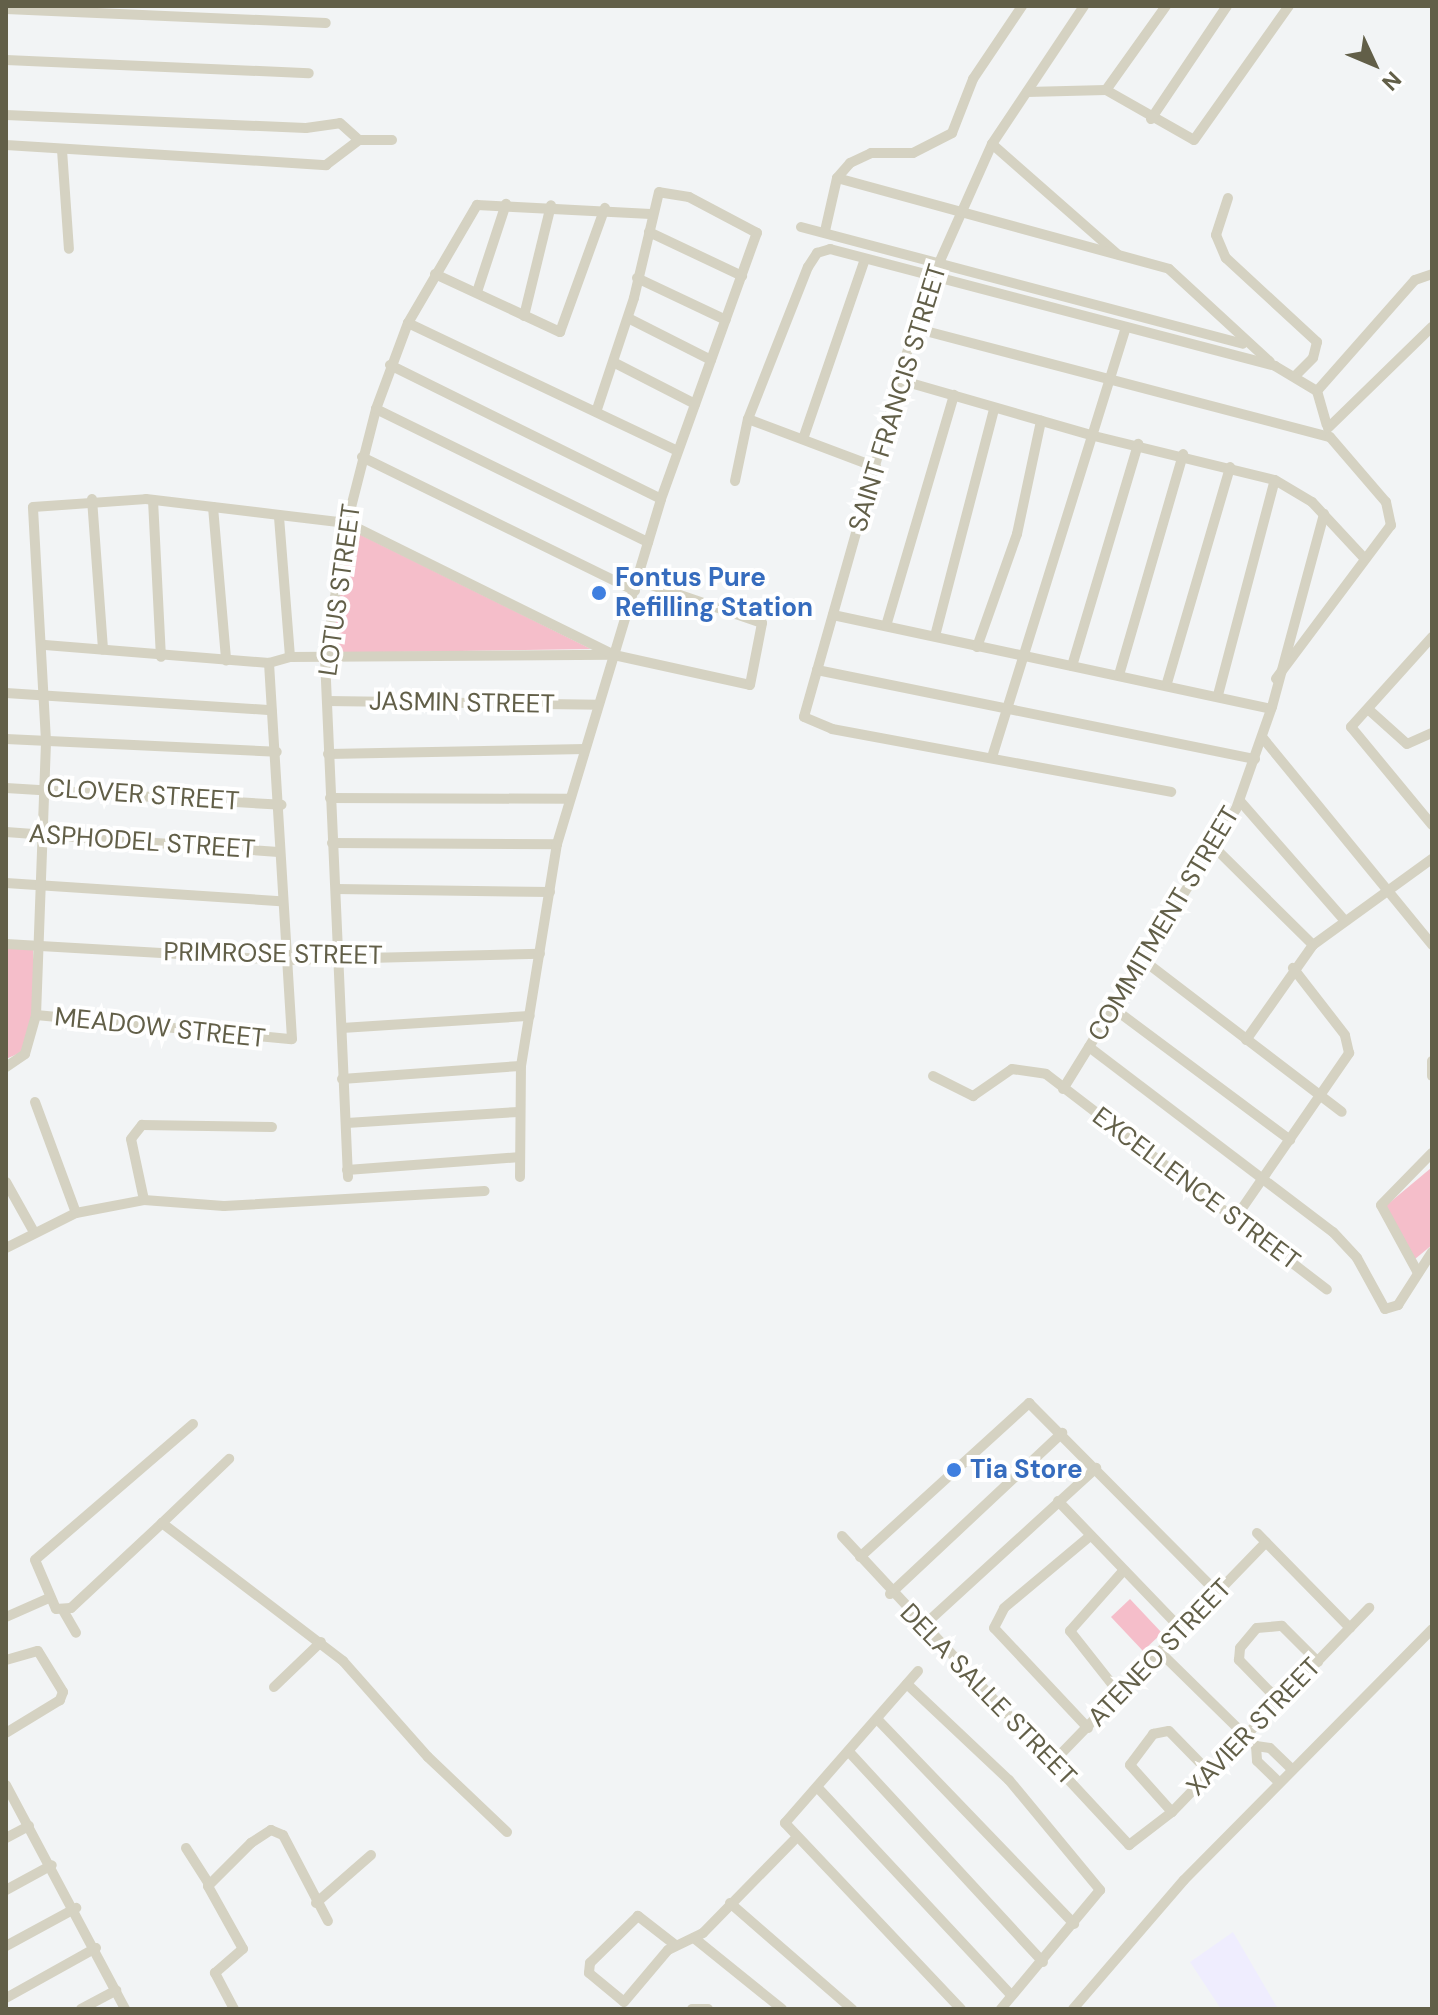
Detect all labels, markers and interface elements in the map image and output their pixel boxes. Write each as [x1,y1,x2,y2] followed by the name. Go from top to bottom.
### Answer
[1334,24,1414,104] north arrow
[1376,65,1408,97] text: N
[842,261,954,535] street label: SAINT FRANCIS STREET
[312,502,368,678] street label: LOTUS STREET
[615,562,813,624] place label: Fontus Pure Refilling Station
[590,584,608,602] marker: Fontus Pure Refilling Station
[369,686,555,720] street label: JASMIN STREET
[46,773,240,817] street label: CLOVER STREET
[1082,801,1246,1047] street label: COMMITMENT STREET
[28,819,256,865] street label: ASPHODEL STREET
[163,936,383,972] street label: PRIMROSE STREET
[53,1001,267,1055] street label: MEADOW STREET
[1086,1101,1306,1277] street label: EXCELLENCE STREET
[970,1454,1083,1486] place label: Tia Store
[945,1461,963,1479] marker: Tia Store
[1082,1573,1238,1733] street label: ATENEO STREET
[893,1598,1083,1792] street label: DELA SALLE STREET
[1180,1652,1328,1802] street label: XAVIER STREET

